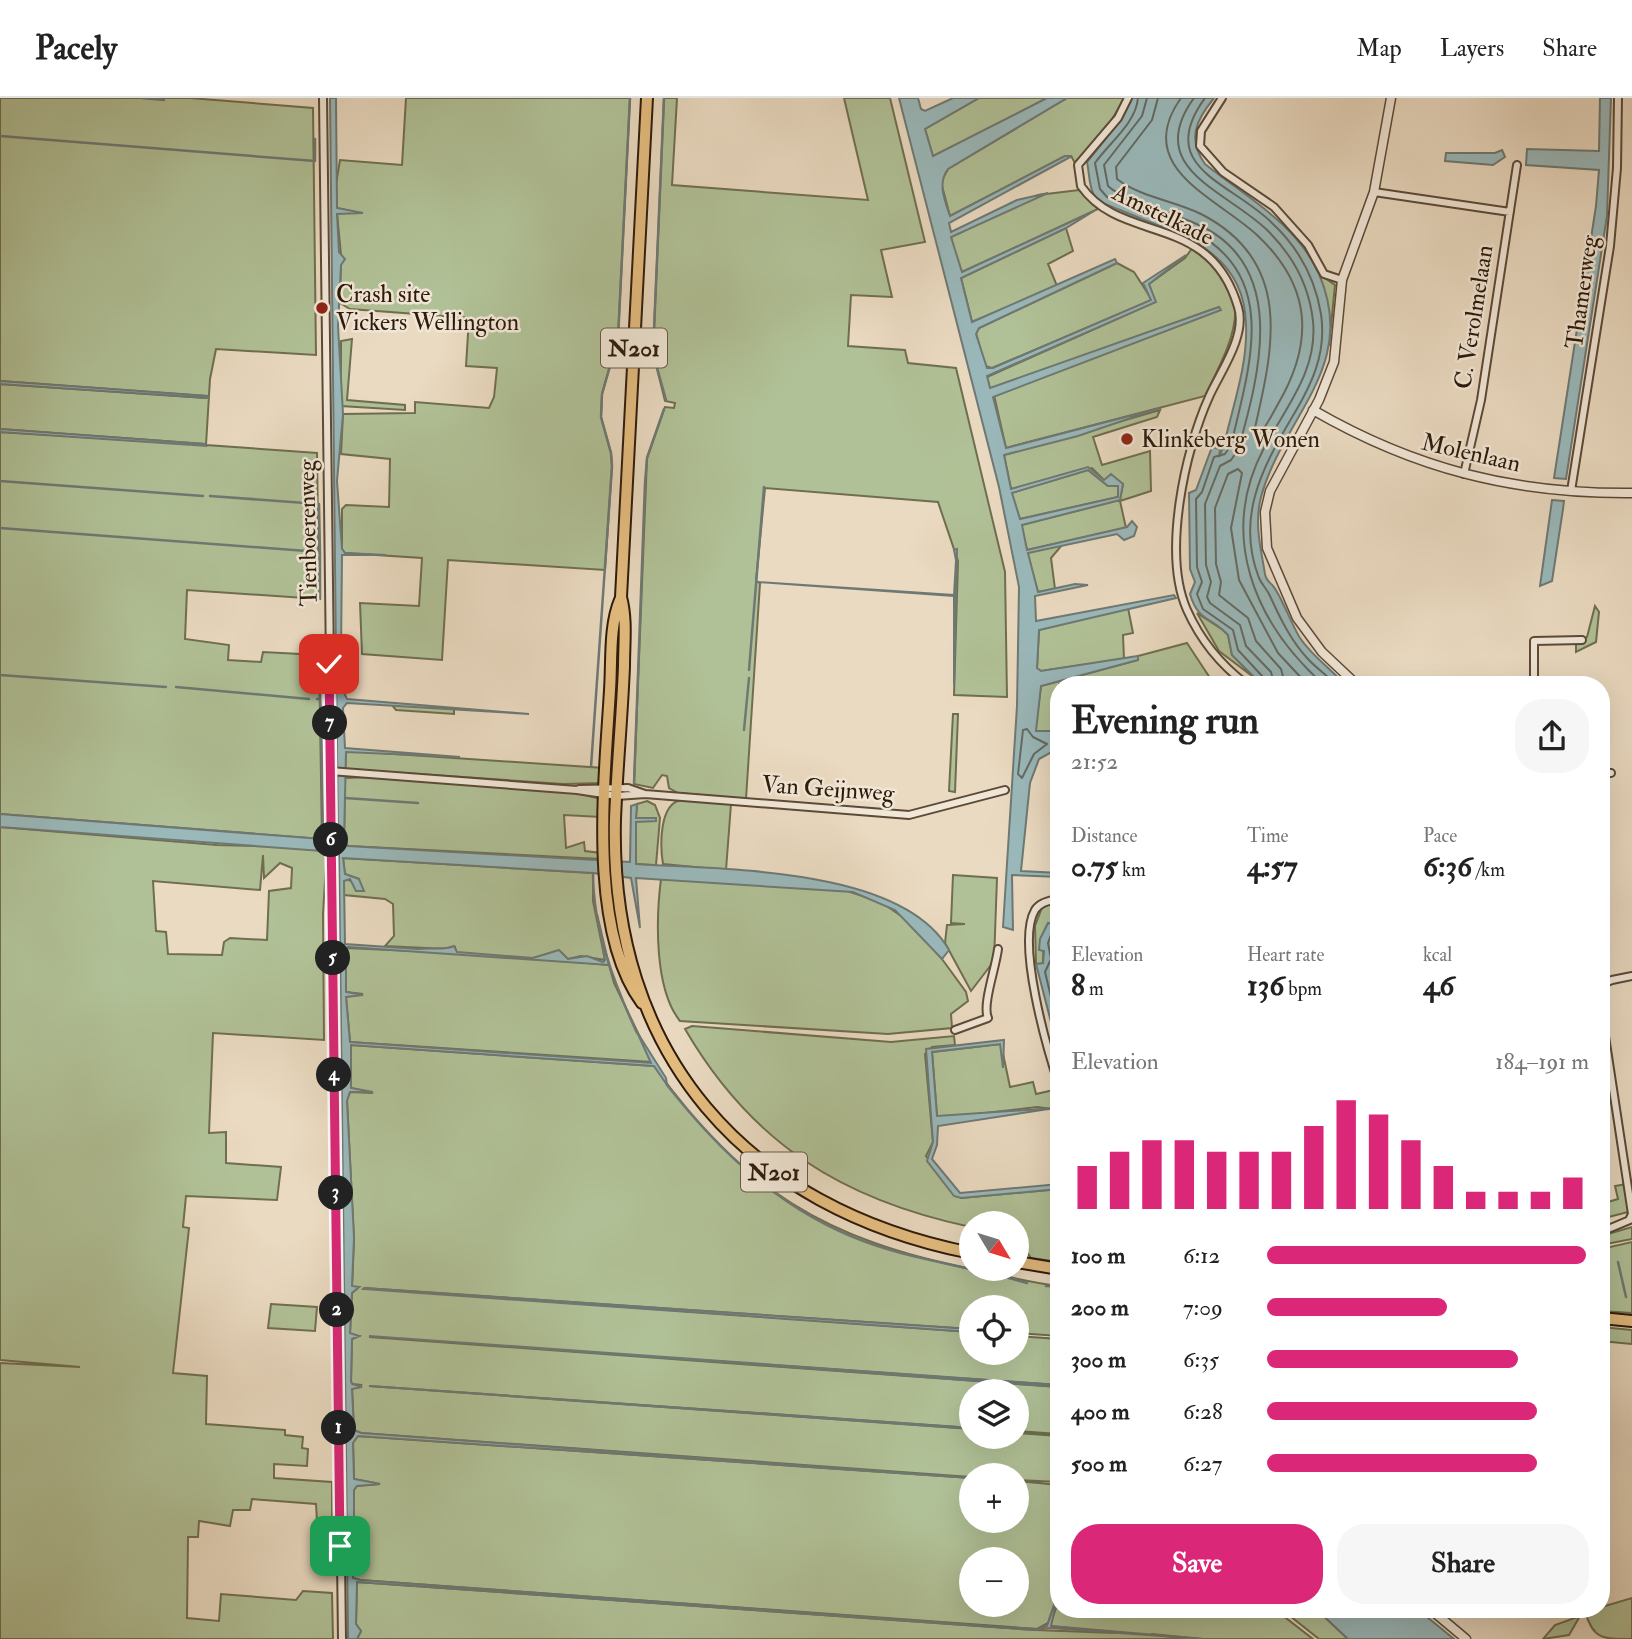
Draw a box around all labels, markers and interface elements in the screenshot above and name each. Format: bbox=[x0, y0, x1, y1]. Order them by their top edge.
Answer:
text: Pacely bbox=[35, 28, 117, 69]
text: Map bbox=[1357, 33, 1402, 64]
text: Layers bbox=[1440, 33, 1504, 64]
text: Share bbox=[1542, 33, 1597, 64]
street label: Amstelkade bbox=[1106, 177, 1219, 253]
street label: Thamerweg bbox=[1559, 232, 1605, 351]
street label: C. Verolmelaan bbox=[1447, 243, 1501, 391]
place label: Crash site Vickers Wellington bbox=[336, 279, 519, 338]
marker: Crash site Vickers Wellington bbox=[314, 300, 330, 316]
road number: N201 bbox=[601, 328, 667, 368]
place label: Klinkeberg Wonen bbox=[1141, 424, 1320, 455]
street label: Molenlaan bbox=[1418, 427, 1524, 479]
marker: Klinkeberg Wonen bbox=[1119, 431, 1135, 447]
street label: Tienboerenweg bbox=[291, 458, 325, 607]
pin bbox=[299, 634, 359, 694]
icon: check bbox=[310, 645, 348, 683]
text: Evening run bbox=[1071, 697, 1259, 745]
button: share bbox=[1515, 699, 1589, 773]
pin: 7 bbox=[312, 706, 348, 740]
text: 7 bbox=[325, 710, 334, 734]
text: 21:52 bbox=[1071, 747, 1118, 776]
street label: Van Geijnweg bbox=[761, 769, 897, 809]
pin: 6 bbox=[314, 822, 348, 858]
text: Distance bbox=[1071, 824, 1137, 848]
text: Time bbox=[1247, 824, 1289, 848]
text: Pace bbox=[1423, 824, 1457, 848]
text: 6 bbox=[326, 827, 335, 851]
text: 0.75 bbox=[1071, 848, 1118, 885]
text: 4:57 bbox=[1247, 848, 1298, 885]
text: 6:36 bbox=[1423, 848, 1472, 885]
text: km bbox=[1118, 858, 1146, 882]
text: /km bbox=[1472, 858, 1505, 882]
pin: 5 bbox=[316, 940, 350, 976]
text: Elevation bbox=[1071, 943, 1143, 967]
text: Heart rate bbox=[1247, 943, 1324, 967]
text: kcal bbox=[1423, 943, 1452, 967]
text: 5 bbox=[328, 945, 337, 969]
text: 8 bbox=[1071, 967, 1085, 1004]
text: 136 bbox=[1247, 967, 1284, 1004]
text: 46 bbox=[1423, 967, 1454, 1004]
text: m bbox=[1085, 977, 1104, 1001]
text: bpm bbox=[1284, 977, 1322, 1001]
text: Elevation bbox=[1071, 1047, 1159, 1076]
text: 184–191 m bbox=[1495, 1047, 1589, 1076]
pin: 4 bbox=[316, 1058, 352, 1093]
text: 4 bbox=[328, 1062, 339, 1086]
road number: N201 bbox=[741, 1152, 807, 1191]
pin: 3 bbox=[318, 1176, 354, 1210]
text: 3 bbox=[332, 1180, 339, 1204]
north arrow bbox=[959, 1211, 1029, 1281]
map controls bbox=[959, 1211, 1029, 1617]
text: 100 m bbox=[1071, 1241, 1125, 1270]
text: 6:12 bbox=[1183, 1241, 1220, 1270]
pin: 2 bbox=[320, 1292, 354, 1328]
text: 200 m bbox=[1071, 1293, 1129, 1322]
text: 7:09 bbox=[1183, 1293, 1223, 1322]
button: locate bbox=[959, 1295, 1029, 1365]
text: 2 bbox=[332, 1297, 341, 1321]
text: 300 m bbox=[1071, 1345, 1126, 1374]
text: 6:35 bbox=[1183, 1345, 1219, 1374]
button: layers bbox=[959, 1379, 1029, 1449]
text: 400 m bbox=[1071, 1397, 1130, 1426]
text: 6:28 bbox=[1183, 1397, 1223, 1426]
pin: 1 bbox=[322, 1410, 356, 1446]
text: 1 bbox=[335, 1415, 342, 1439]
text: 500 m bbox=[1071, 1449, 1127, 1478]
text: 6:27 bbox=[1183, 1449, 1222, 1478]
button: + bbox=[959, 1463, 1029, 1533]
pin bbox=[310, 1516, 370, 1576]
button: Save bbox=[1071, 1524, 1323, 1604]
button: Share bbox=[1337, 1524, 1589, 1604]
icon: arrive bbox=[321, 1527, 359, 1565]
button: − bbox=[959, 1547, 1029, 1617]

